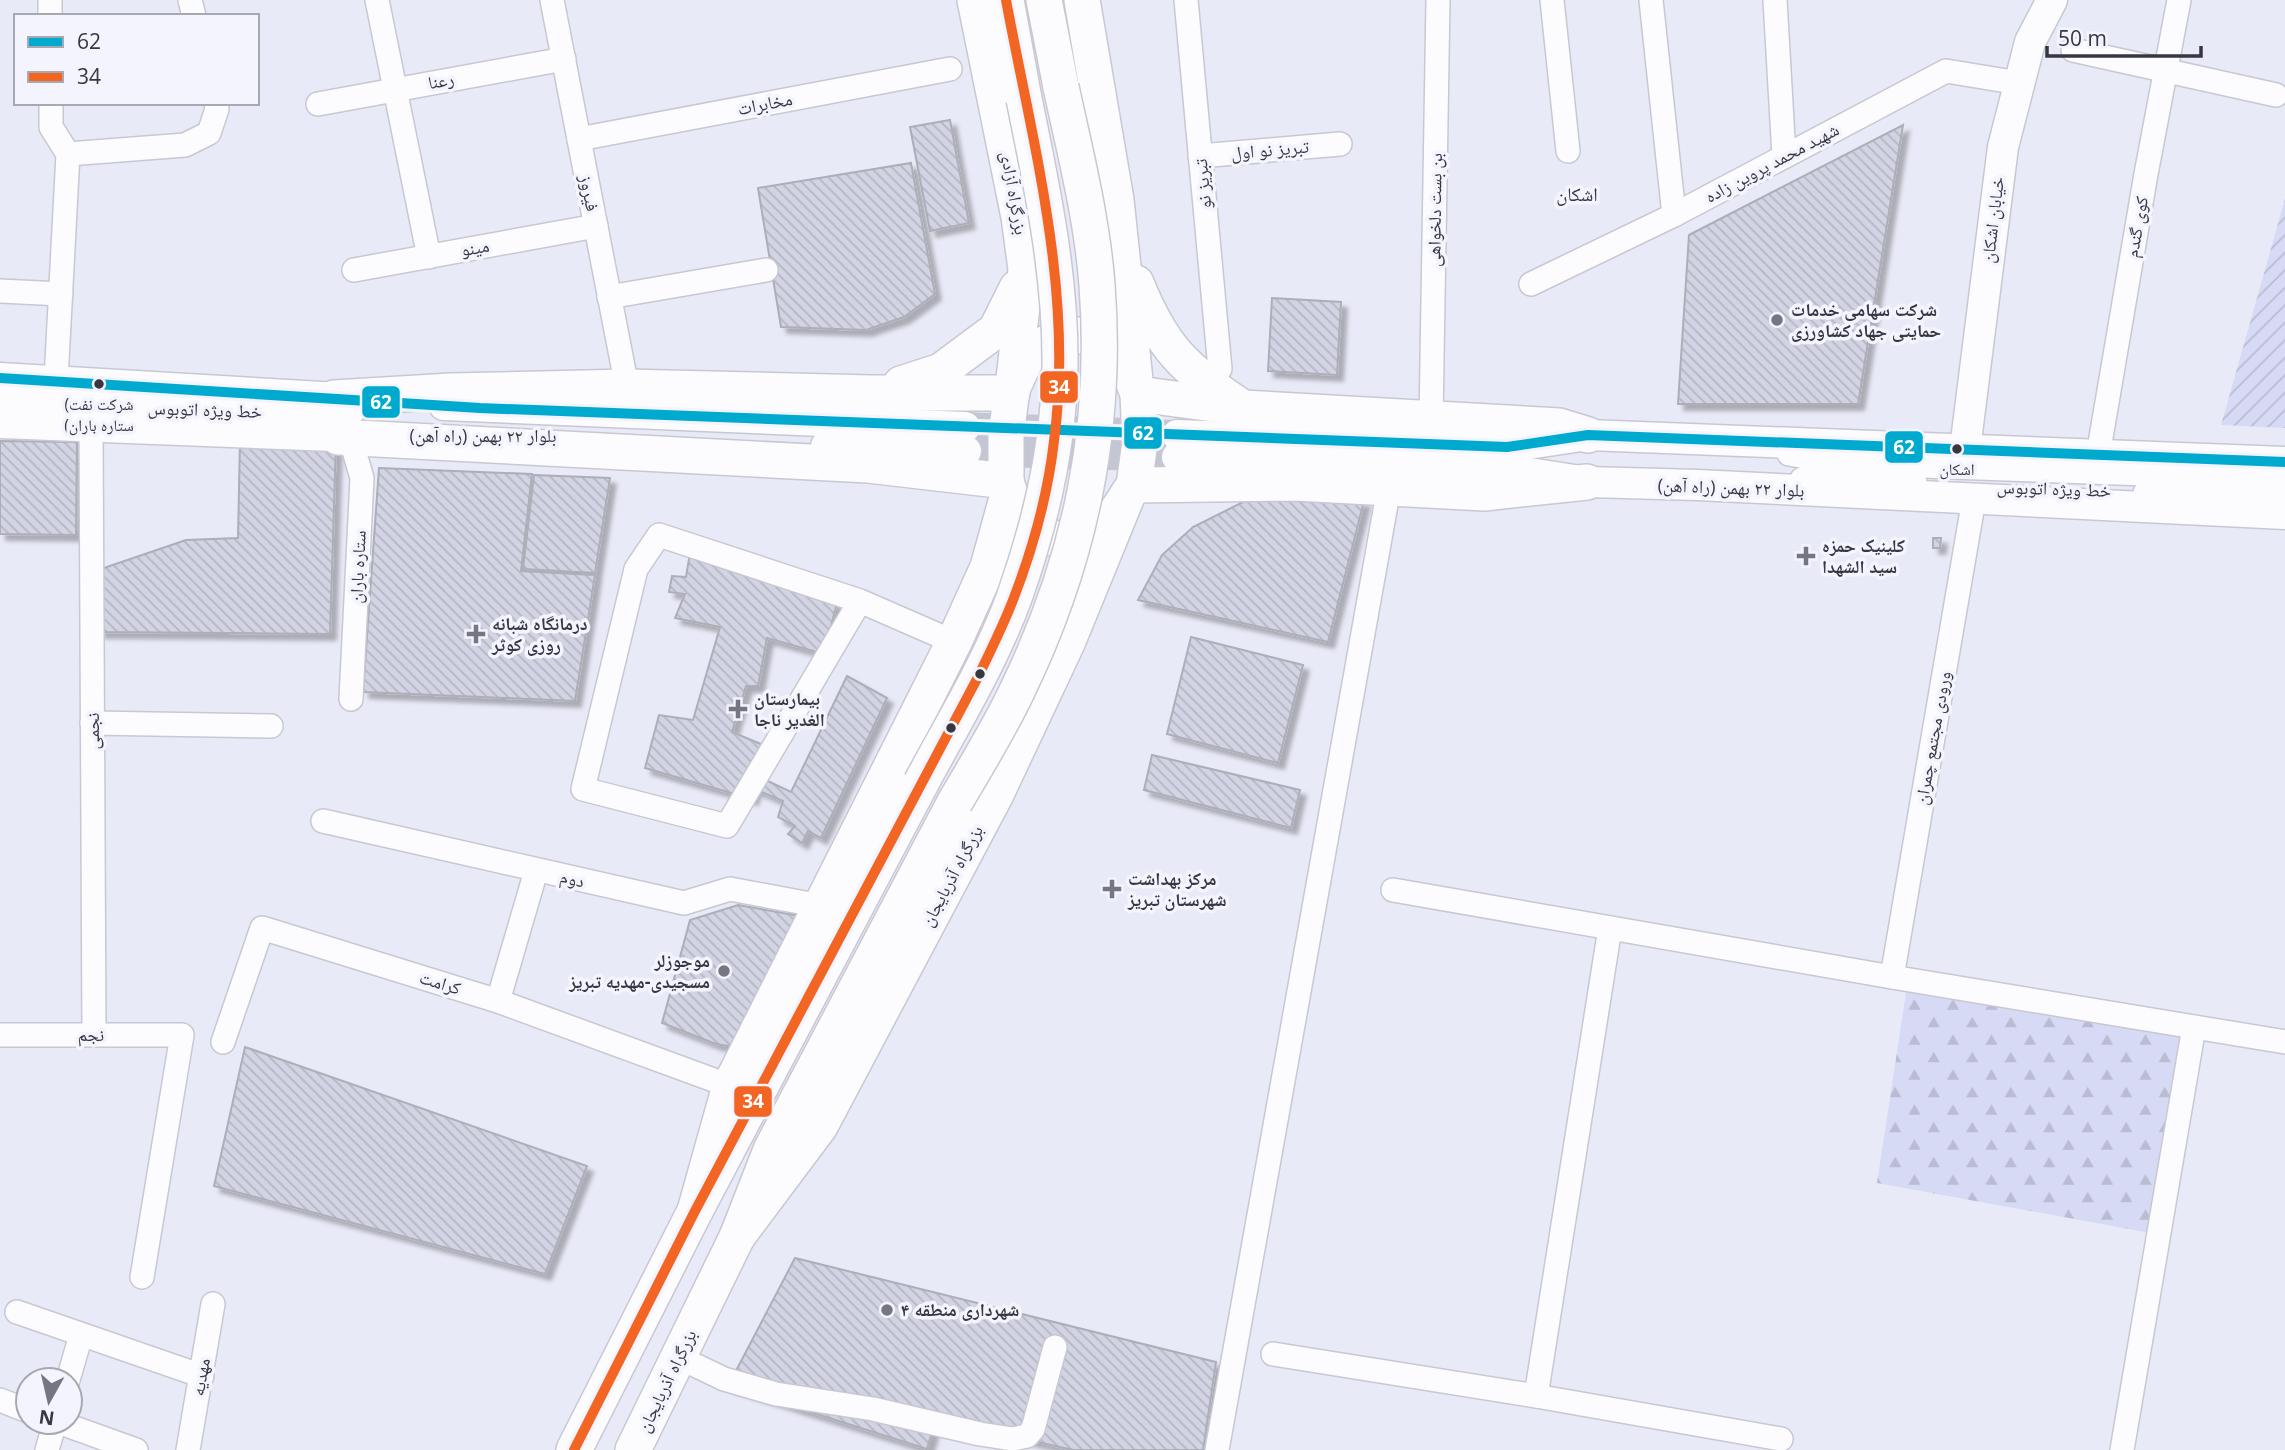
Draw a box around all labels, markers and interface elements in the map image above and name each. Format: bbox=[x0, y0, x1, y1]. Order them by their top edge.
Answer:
legend bbox=[14, 14, 259, 105]
scale bar bbox=[2047, 14, 2201, 58]
text: 50 m bbox=[2058, 24, 2107, 52]
text: 62 bbox=[77, 27, 101, 55]
text: 34 bbox=[77, 62, 101, 90]
street label: رعنا bbox=[426, 66, 456, 94]
street label: مخابرات bbox=[735, 86, 794, 120]
street label: شهید محمد پروین زاده bbox=[1700, 117, 1843, 208]
street label: تبریز نو اول bbox=[1230, 134, 1310, 164]
street label: بزرگراه آزادی bbox=[996, 149, 1034, 236]
street label: بن بست دلخواهی bbox=[1421, 153, 1447, 267]
street label: تبریز نو bbox=[1188, 158, 1216, 210]
street label: فیروز bbox=[575, 172, 605, 213]
street label: خیابان اشکان bbox=[1975, 175, 2009, 264]
district label: اشکان bbox=[1556, 181, 1598, 207]
street label: کوی گندم bbox=[2119, 194, 2154, 259]
street label: مینو bbox=[459, 233, 491, 261]
place label: شرکت سهامی خدمات حمایتی جهاد کشاورزی bbox=[1791, 297, 1942, 342]
marker: شرکت سهامی خدمات حمایتی جهاد کشاورزی bbox=[1769, 312, 1785, 328]
line badge: 34 bbox=[1039, 370, 1079, 404]
text: 34 bbox=[1048, 374, 1070, 400]
marker: (شرکت نفت (ستاره باران bbox=[92, 377, 106, 391]
line badge: 62 bbox=[361, 385, 401, 419]
text: 62 bbox=[370, 389, 392, 415]
place label: (شرکت نفت (ستاره باران bbox=[64, 393, 134, 436]
street label: خط ویژه اتوبوس bbox=[147, 395, 263, 423]
line badge: 62 bbox=[1123, 416, 1163, 450]
text: 62 bbox=[1132, 420, 1154, 446]
street label: بلوار ۲۲ بهمن (راه آهن) bbox=[410, 423, 556, 447]
line badge: 62 bbox=[1884, 430, 1924, 464]
text: 62 bbox=[1893, 434, 1915, 460]
marker: اشکان bbox=[1950, 442, 1964, 456]
place label: اشکان bbox=[1939, 458, 1975, 480]
street label: بلوار ۲۲ بهمن (راه آهن) bbox=[1657, 472, 1805, 502]
street label: خط ویژه اتوبوس bbox=[1996, 474, 2112, 502]
street label: ستاره باران bbox=[343, 530, 371, 604]
place label: کلینیک حمزه سید الشهدا bbox=[1822, 533, 1905, 578]
marker: کلینیک حمزه سید الشهدا bbox=[1796, 546, 1816, 566]
place label: درمانگاه شبانه روزی کوثر bbox=[491, 611, 588, 656]
marker: درمانگاه شبانه روزی کوثر bbox=[466, 624, 486, 644]
unlabelled marker bbox=[973, 667, 987, 681]
street label: ورودی مجتمع چمران bbox=[1908, 669, 1957, 807]
place label: بیمارستان الغدیر ناجا bbox=[754, 686, 825, 731]
marker: بیمارستان الغدیر ناجا bbox=[728, 699, 748, 719]
street label: نجمی bbox=[80, 713, 104, 749]
unlabelled marker bbox=[944, 721, 958, 735]
street label: بزرگراه آذربایجان bbox=[914, 821, 988, 930]
street label: دوم bbox=[557, 864, 587, 893]
place label: مرکز بهداشت شهرستان تبریز bbox=[1127, 866, 1227, 911]
marker: مرکز بهداشت شهرستان تبریز bbox=[1102, 879, 1122, 899]
place label: موجوزلر مسجیدی-مهدیه تبریز bbox=[568, 948, 710, 993]
marker: موجوزلر مسجیدی-مهدیه تبریز bbox=[716, 963, 732, 979]
street label: کرامت bbox=[417, 964, 464, 1000]
street label: نجم bbox=[78, 1022, 104, 1047]
line badge: 34 bbox=[733, 1085, 773, 1118]
text: 34 bbox=[742, 1088, 764, 1114]
place label: شهرداری منطقه ۴ bbox=[901, 1297, 1019, 1321]
marker: شهرداری منطقه ۴ bbox=[879, 1302, 895, 1318]
street label: بزرگراه آذربایجان bbox=[631, 1325, 701, 1436]
street label: مهدیه bbox=[185, 1356, 215, 1398]
north arrow bbox=[14, 1366, 84, 1436]
text: N bbox=[37, 1404, 56, 1432]

